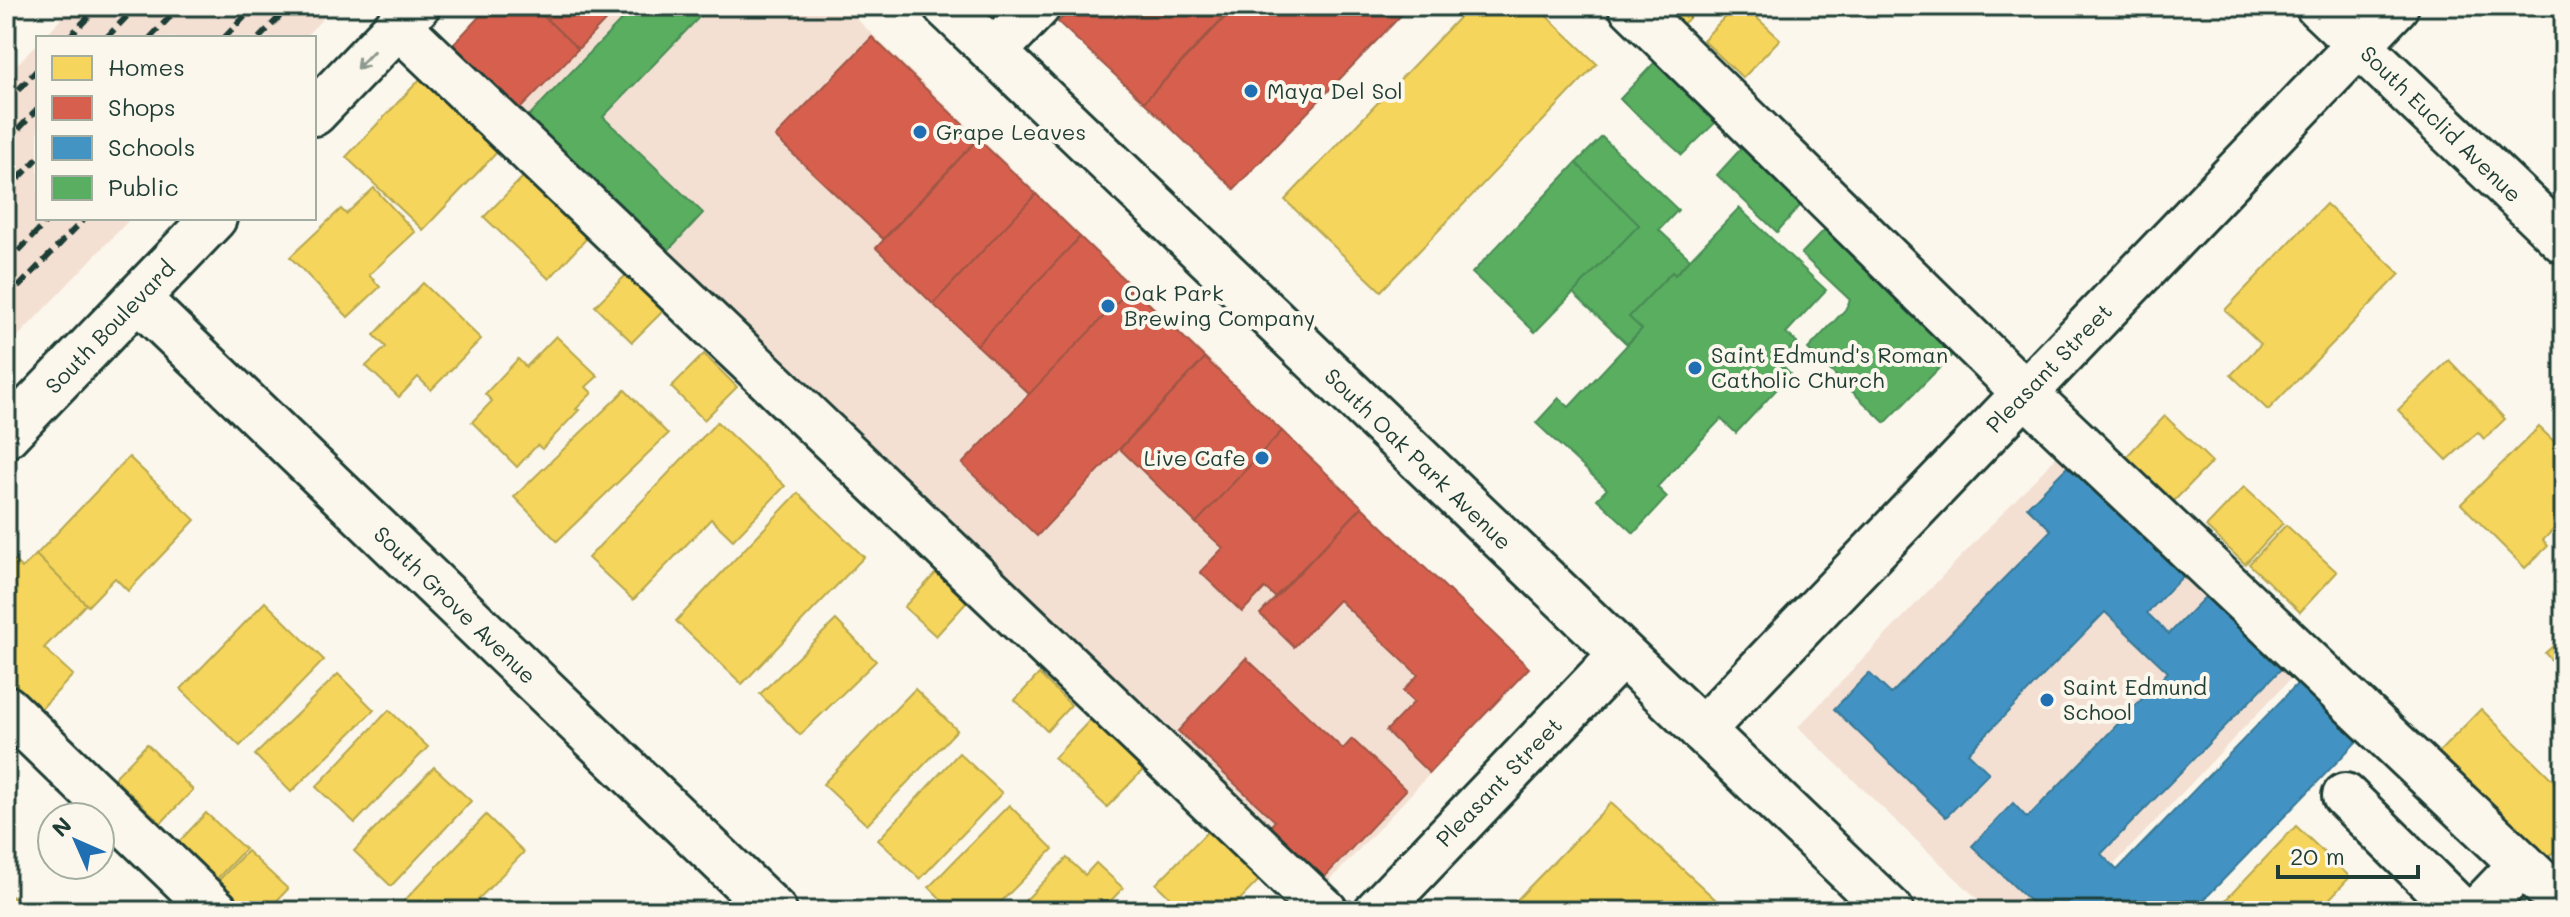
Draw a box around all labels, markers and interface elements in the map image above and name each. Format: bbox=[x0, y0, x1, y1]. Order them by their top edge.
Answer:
legend bbox=[36, 36, 316, 220]
street label: South Euclid Avenue bbox=[2354, 39, 2528, 208]
one-way arrow bbox=[357, 49, 375, 69]
text: Homes bbox=[108, 51, 185, 82]
place label: Maya Del Sol bbox=[1267, 76, 1403, 105]
marker: Maya Del Sol bbox=[1242, 82, 1260, 100]
text: Shops bbox=[108, 91, 176, 122]
place label: Grape Leaves bbox=[936, 117, 1086, 146]
marker: Grape Leaves bbox=[911, 123, 929, 141]
text: Schools bbox=[108, 131, 195, 162]
text: Public bbox=[108, 171, 179, 202]
street label: South Boulevard bbox=[38, 254, 181, 400]
place label: Oak Park Brewing Company bbox=[1124, 278, 1315, 332]
marker: Oak Park Brewing Company bbox=[1099, 297, 1117, 315]
street label: Pleasant Street bbox=[1979, 297, 2118, 439]
place label: Saint Edmund's Roman Catholic Church bbox=[1711, 340, 1948, 394]
marker: Saint Edmund's Roman Catholic Church bbox=[1686, 359, 1704, 377]
street label: South Oak Park Avenue bbox=[1319, 362, 1518, 556]
place label: Live Cafe bbox=[1144, 443, 1246, 472]
marker: Live Cafe bbox=[1253, 449, 1271, 467]
street label: South Grove Avenue bbox=[368, 519, 543, 690]
place label: Saint Edmund School bbox=[2063, 672, 2207, 726]
marker: Saint Edmund School bbox=[2038, 691, 2056, 709]
street label: Pleasant Street bbox=[1429, 711, 1568, 853]
north arrow bbox=[36, 801, 116, 881]
text: N bbox=[45, 810, 78, 843]
scale bar bbox=[2278, 829, 2418, 879]
text: 20 m bbox=[2290, 840, 2345, 871]

